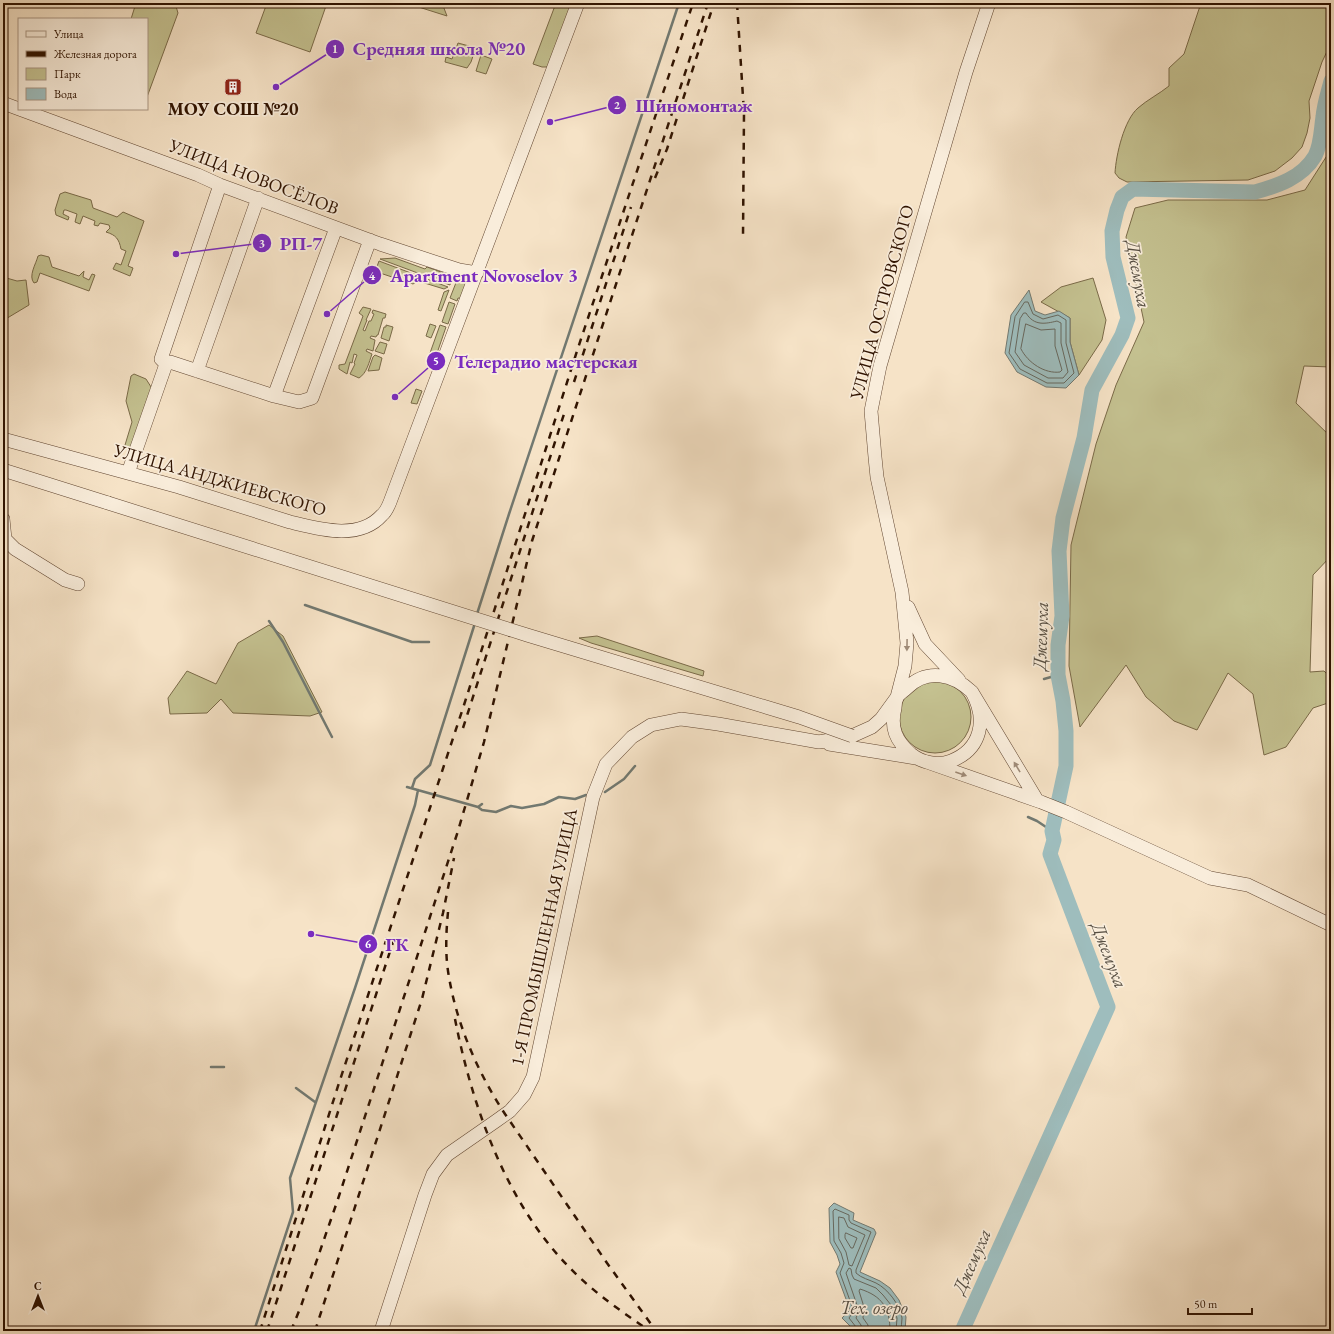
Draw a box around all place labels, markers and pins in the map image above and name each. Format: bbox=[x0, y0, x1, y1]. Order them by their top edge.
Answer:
callout: Средняя школа №20 bbox=[325, 33, 533, 64]
building icon: МОУ СОШ №20 bbox=[223, 77, 243, 97]
callout: Шиномонтаж bbox=[607, 90, 761, 121]
place label: МОУ СОШ №20 bbox=[168, 97, 299, 120]
callout: РП-7 bbox=[252, 228, 330, 259]
callout: Apartment Novoselov 3 bbox=[362, 260, 586, 291]
callout: Телерадио мастерская bbox=[426, 346, 645, 377]
callout: ГК bbox=[358, 928, 417, 959]

